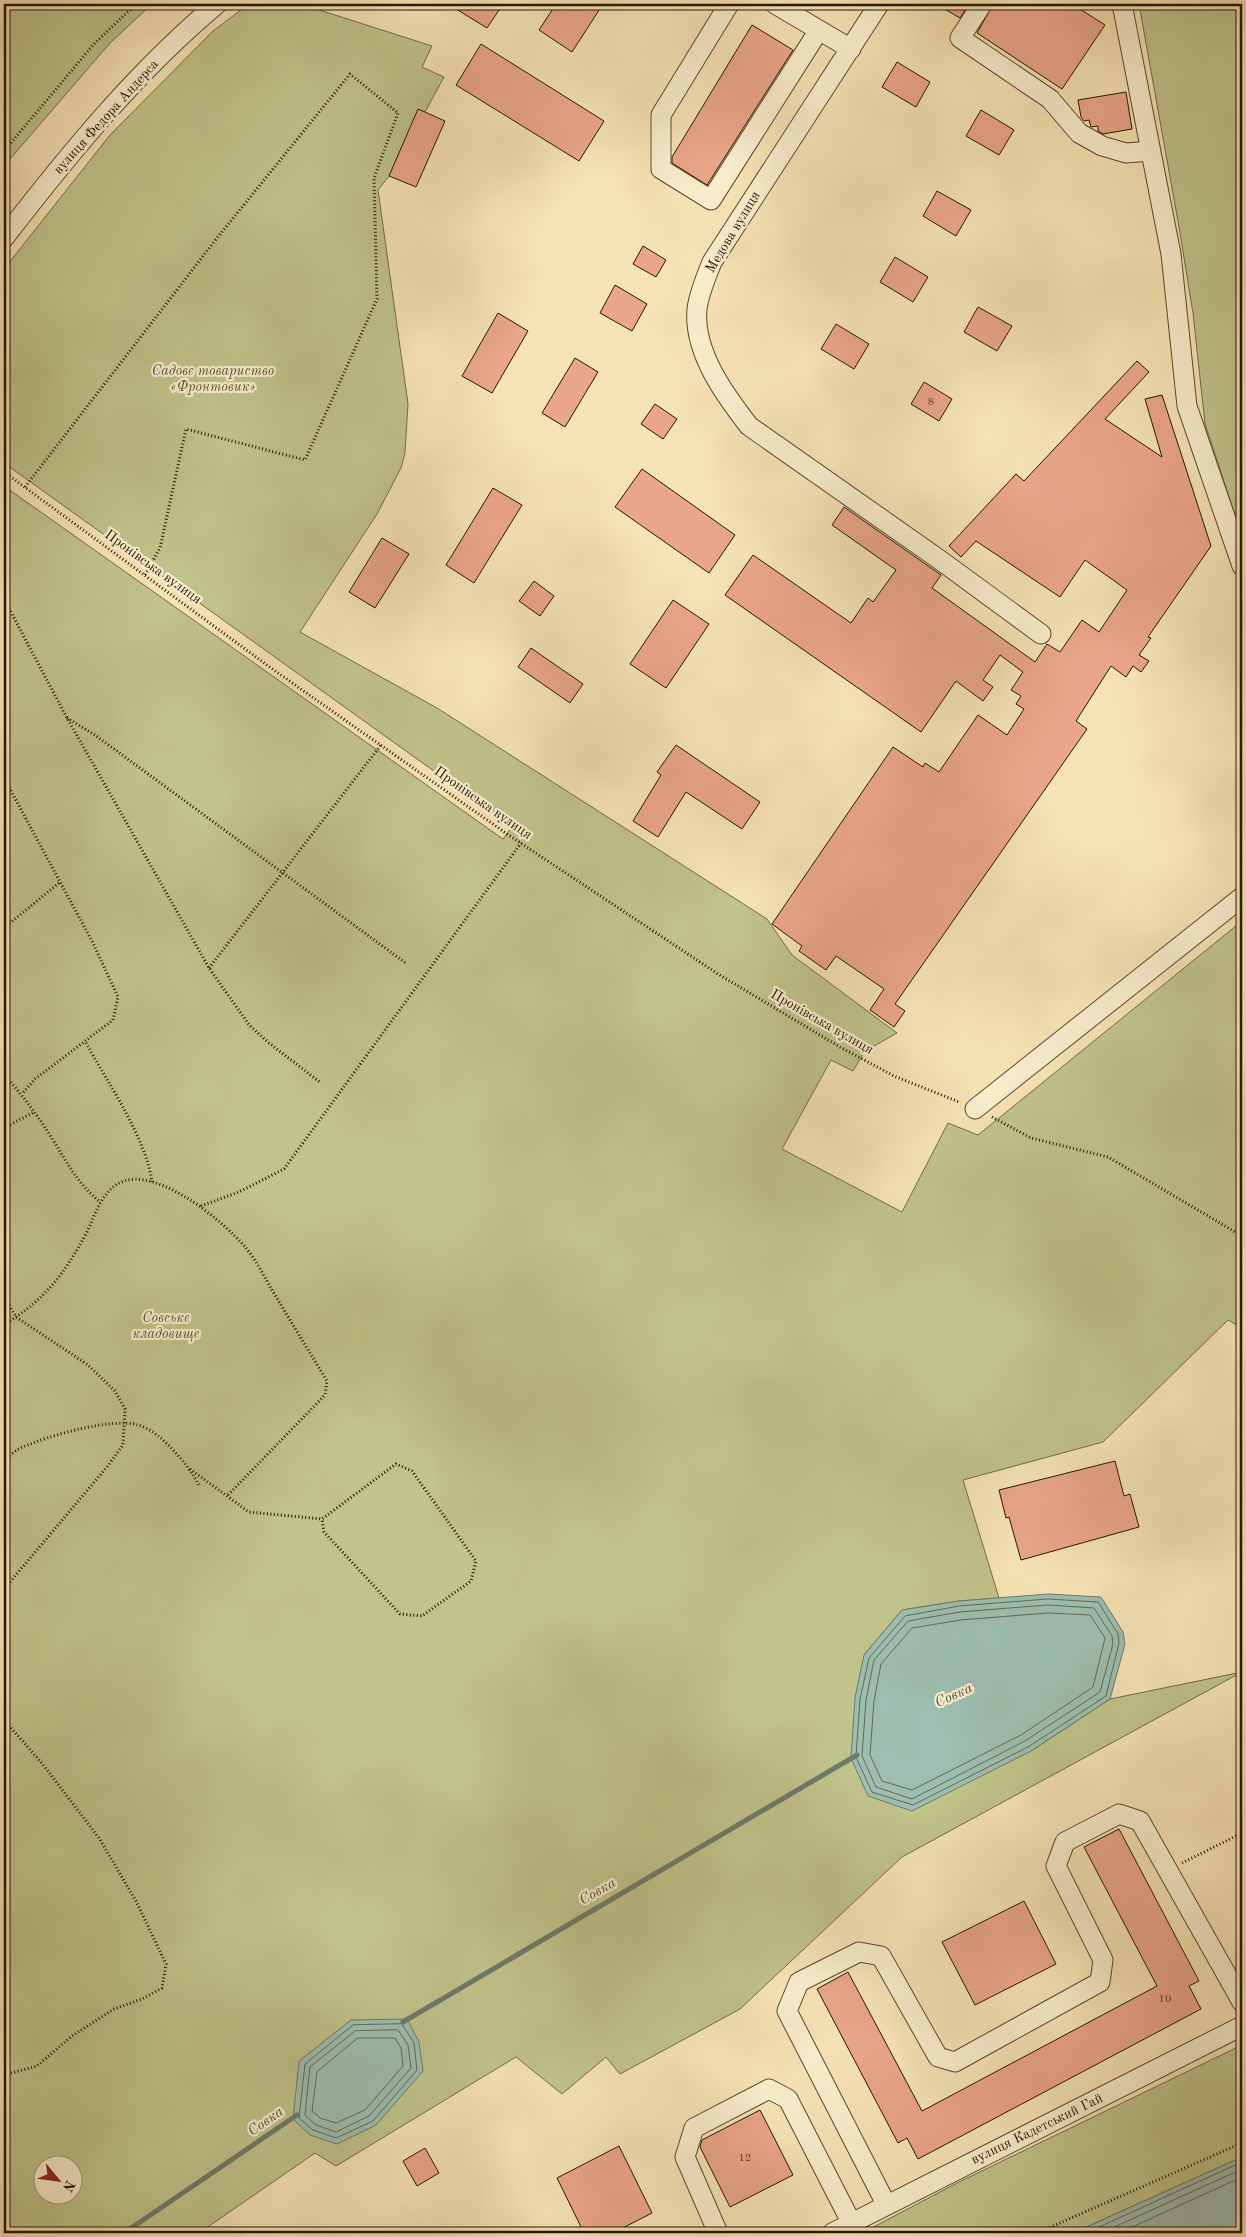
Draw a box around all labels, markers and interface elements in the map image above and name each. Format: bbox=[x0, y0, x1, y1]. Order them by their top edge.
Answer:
street label: вулиця Федора Андерса bbox=[51, 57, 161, 177]
street label: Медова вулиця bbox=[703, 189, 763, 275]
park label: Садове товариство «Фронтовик» bbox=[152, 364, 274, 395]
house number: 8 bbox=[928, 397, 934, 408]
street label: Пронівська вулиця bbox=[102, 527, 204, 607]
street label: Пронівська вулиця bbox=[431, 764, 535, 842]
street label: Пронівська вулиця bbox=[768, 987, 876, 1057]
park label: Совське кладовище bbox=[133, 1311, 200, 1342]
water label: Совка bbox=[933, 1681, 975, 1711]
water label: Совка bbox=[577, 1876, 619, 1908]
house number: 10 bbox=[1159, 1994, 1171, 2005]
street label: вулиця Кадетський Гай bbox=[969, 2091, 1105, 2167]
water label: Совка bbox=[245, 2104, 287, 2140]
house number: 12 bbox=[739, 2153, 751, 2164]
north arrow bbox=[32, 2154, 82, 2204]
text: N bbox=[60, 2178, 77, 2194]

